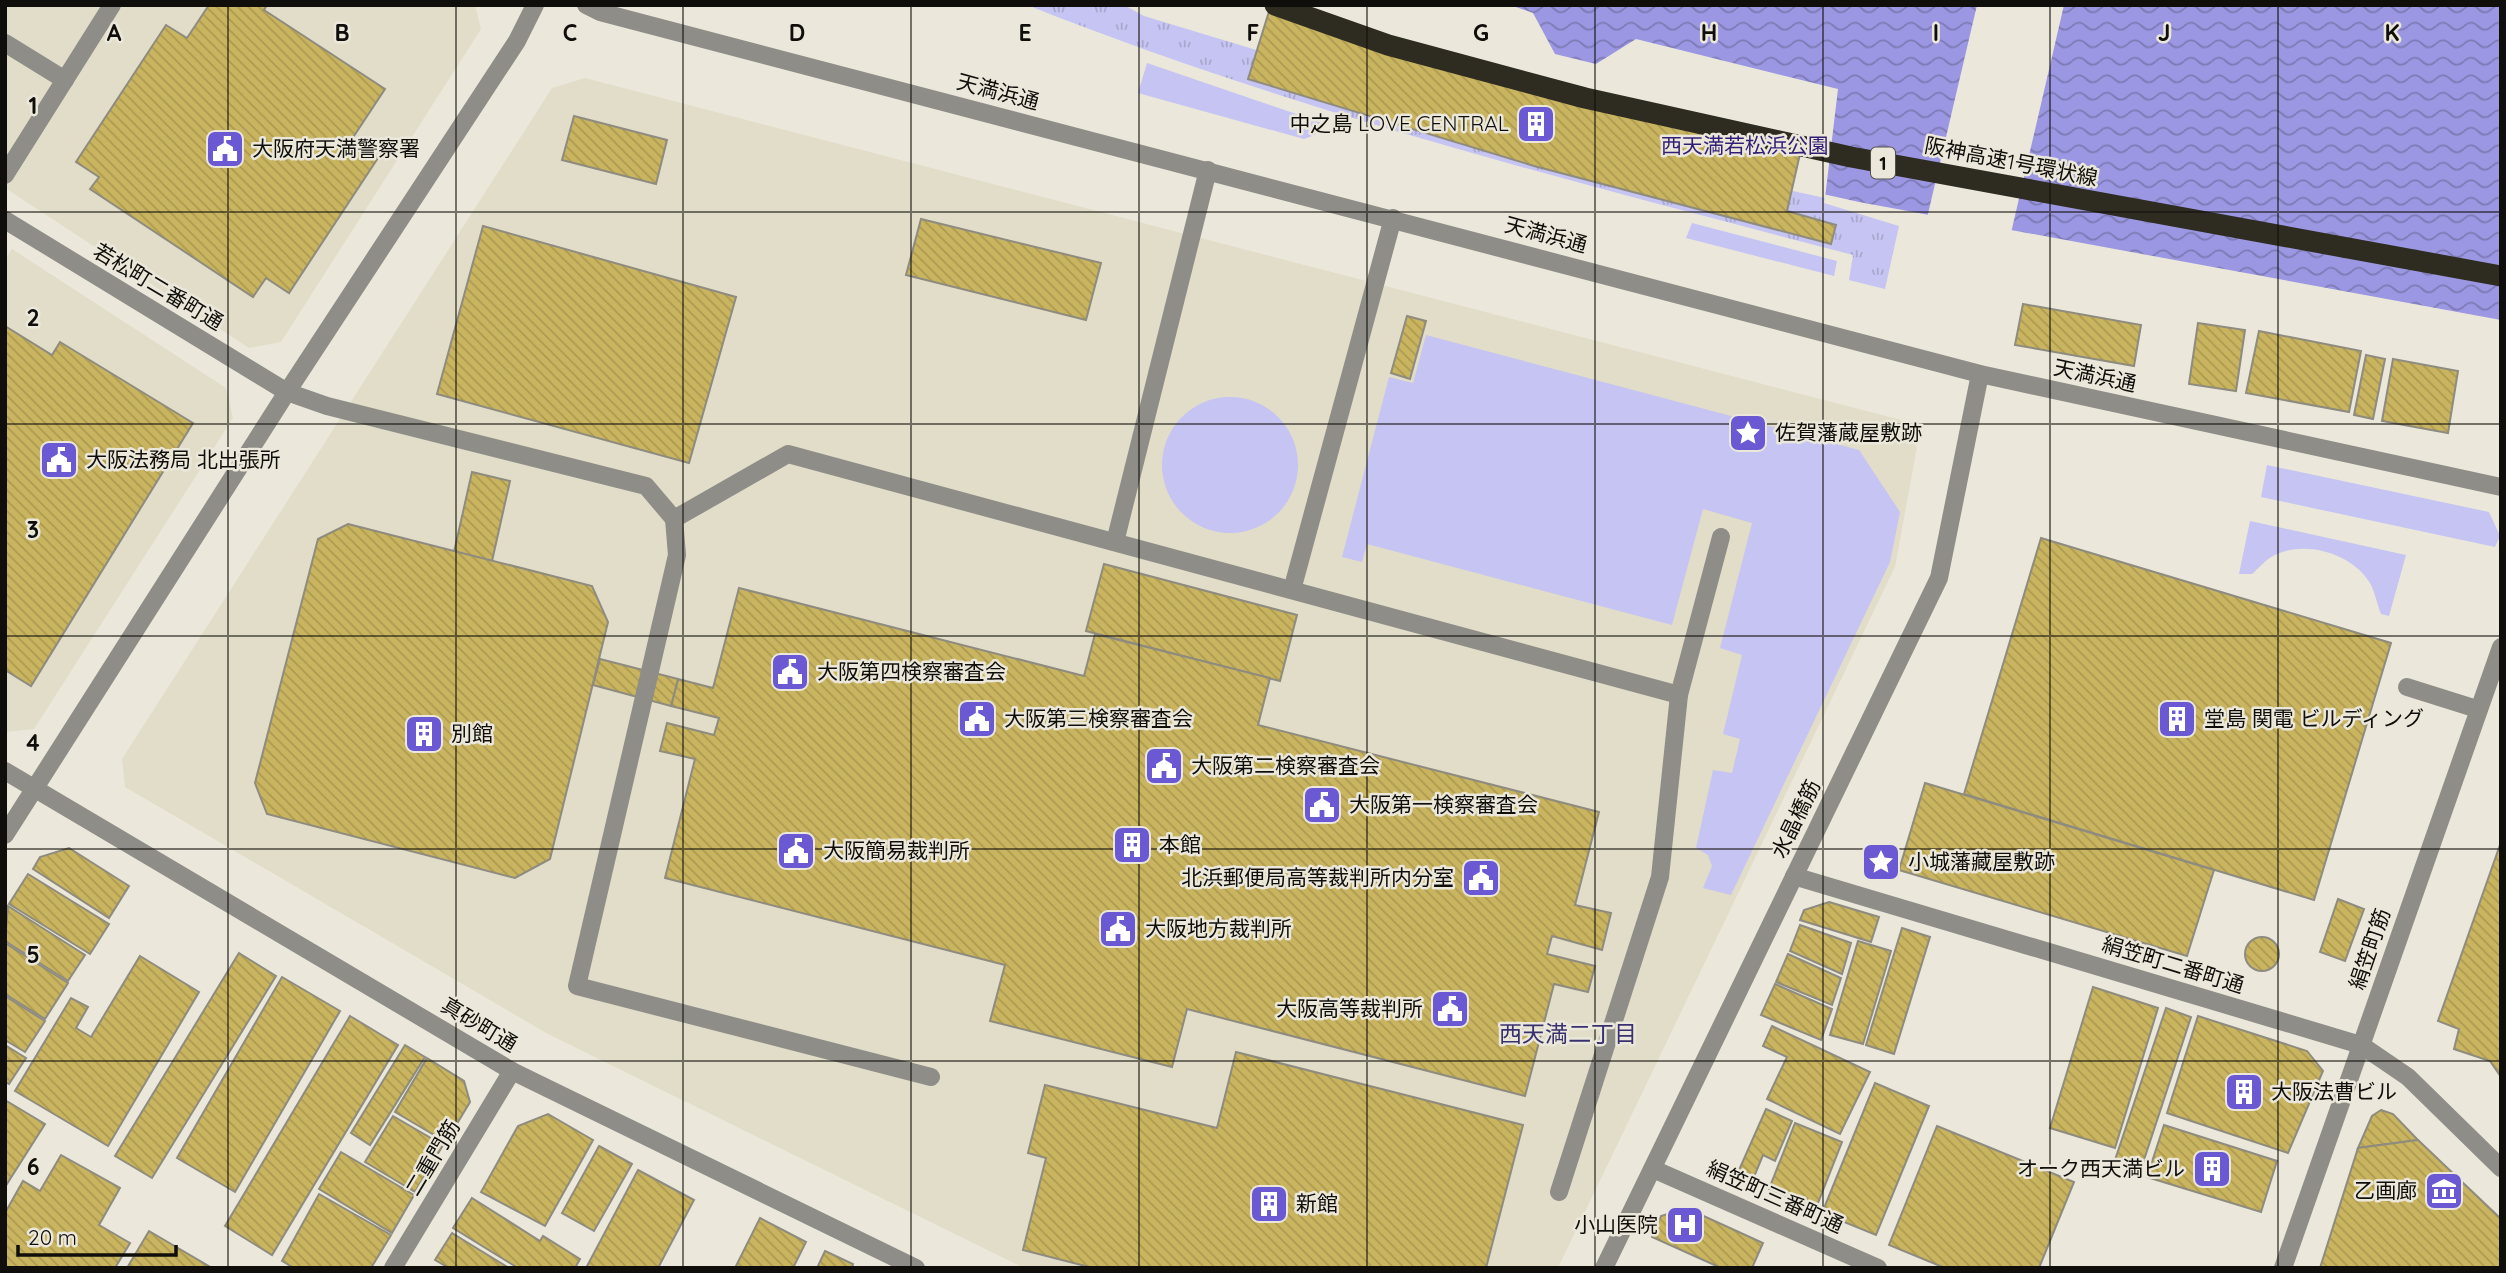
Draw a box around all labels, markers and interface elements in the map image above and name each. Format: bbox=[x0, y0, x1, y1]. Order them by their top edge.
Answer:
text: A bbox=[107, 18, 122, 47]
text: B bbox=[334, 18, 350, 47]
text: C bbox=[563, 18, 577, 47]
text: D bbox=[789, 18, 805, 47]
text: E bbox=[1018, 18, 1032, 47]
text: F bbox=[1247, 18, 1259, 47]
text: G bbox=[1473, 18, 1489, 47]
text: H bbox=[1701, 18, 1717, 47]
text: I bbox=[1933, 18, 1939, 47]
text: J bbox=[2158, 18, 2170, 47]
text: K bbox=[2384, 18, 2400, 47]
street label: 天満浜通 bbox=[954, 68, 1042, 114]
text: 1 bbox=[29, 91, 37, 120]
building icon: 中之島 LOVE CENTRAL bbox=[1515, 103, 1557, 145]
place label: 中之島 LOVE CENTRAL bbox=[1289, 110, 1509, 136]
public building icon: 大阪府天満警察署 bbox=[204, 128, 246, 170]
street label: 阪神高速1号環状線 bbox=[1922, 131, 2100, 191]
park label: 西天満若松浜公園 bbox=[1661, 132, 1829, 158]
place label: 大阪府天満警察署 bbox=[252, 135, 420, 161]
road number: 1 bbox=[1871, 148, 1895, 178]
street label: 天満浜通 bbox=[1502, 211, 1590, 257]
street label: 若松町二番町通 bbox=[89, 237, 228, 335]
text: 2 bbox=[26, 303, 40, 332]
street label: 天満浜通 bbox=[2051, 354, 2139, 396]
place icon: 佐賀藩蔵屋敷跡 bbox=[1727, 412, 1769, 454]
place label: 佐賀藩蔵屋敷跡 bbox=[1775, 419, 1922, 445]
public building icon: 大阪法務局 北出張所 bbox=[38, 439, 80, 481]
place label: 大阪法務局 北出張所 bbox=[86, 446, 281, 472]
text: 3 bbox=[27, 515, 39, 544]
public building icon: 大阪第四検察審査会 bbox=[769, 651, 811, 693]
place label: 大阪第四検察審査会 bbox=[817, 658, 1006, 684]
public building icon: 大阪第三検察審査会 bbox=[956, 698, 998, 740]
building icon: 堂島 関電 ビルディング bbox=[2156, 698, 2198, 740]
place label: 大阪第三検察審査会 bbox=[1004, 705, 1193, 731]
place label: 堂島 関電 ビルディング bbox=[2204, 705, 2424, 731]
building icon: 別館 bbox=[403, 713, 445, 755]
place label: 別館 bbox=[451, 720, 493, 746]
text: 4 bbox=[26, 728, 40, 757]
public building icon: 大阪第二検察審査会 bbox=[1143, 745, 1185, 787]
place label: 大阪第二検察審査会 bbox=[1191, 752, 1380, 778]
street label: 水晶橋筋 bbox=[1765, 775, 1825, 862]
public building icon: 大阪第一検察審査会 bbox=[1301, 784, 1343, 826]
place label: 大阪第一検察審査会 bbox=[1349, 791, 1538, 817]
building icon: 本館 bbox=[1111, 824, 1153, 866]
public building icon: 大阪簡易裁判所 bbox=[775, 830, 817, 872]
place label: 本館 bbox=[1159, 831, 1201, 857]
place label: 大阪簡易裁判所 bbox=[823, 837, 970, 863]
place icon: 小城藩藏屋敷跡 bbox=[1860, 841, 1902, 883]
place label: 小城藩藏屋敷跡 bbox=[1908, 848, 2055, 874]
public building icon: 北浜郵便局高等裁判所内分室 bbox=[1460, 857, 1502, 899]
place label: 北浜郵便局高等裁判所内分室 bbox=[1181, 864, 1454, 890]
street label: 絹笠町筋 bbox=[2343, 905, 2395, 993]
public building icon: 大阪地方裁判所 bbox=[1097, 908, 1139, 950]
place label: 大阪地方裁判所 bbox=[1145, 915, 1292, 941]
street label: 絹笠町二番町通 bbox=[2099, 930, 2247, 998]
text: 5 bbox=[26, 940, 40, 969]
public building icon: 大阪高等裁判所 bbox=[1429, 988, 1471, 1030]
street label: 真砂町通 bbox=[437, 991, 522, 1057]
place label: 大阪高等裁判所 bbox=[1276, 995, 1423, 1021]
district label: 西天満二丁目 bbox=[1499, 1019, 1637, 1048]
building icon: 大阪法曹ビル bbox=[2223, 1071, 2265, 1113]
place label: 大阪法曹ビル bbox=[2271, 1078, 2397, 1104]
street label: 二重門筋 bbox=[399, 1115, 465, 1200]
building icon: オーク西天満ビル bbox=[2191, 1148, 2233, 1190]
text: 6 bbox=[27, 1152, 39, 1181]
street label: 絹笠町三番町通 bbox=[1703, 1154, 1848, 1238]
place label: オーク西天満ビル bbox=[2017, 1155, 2185, 1181]
museum icon: 乙画廊 bbox=[2423, 1170, 2465, 1212]
place label: 乙画廊 bbox=[2354, 1177, 2417, 1203]
building icon: 新館 bbox=[1248, 1183, 1290, 1225]
place label: 新館 bbox=[1296, 1190, 1338, 1216]
hospital icon: 小山医院 bbox=[1664, 1204, 1706, 1246]
place label: 小山医院 bbox=[1574, 1211, 1658, 1237]
scale bar bbox=[18, 1214, 175, 1258]
text: 20 m bbox=[28, 1224, 77, 1250]

